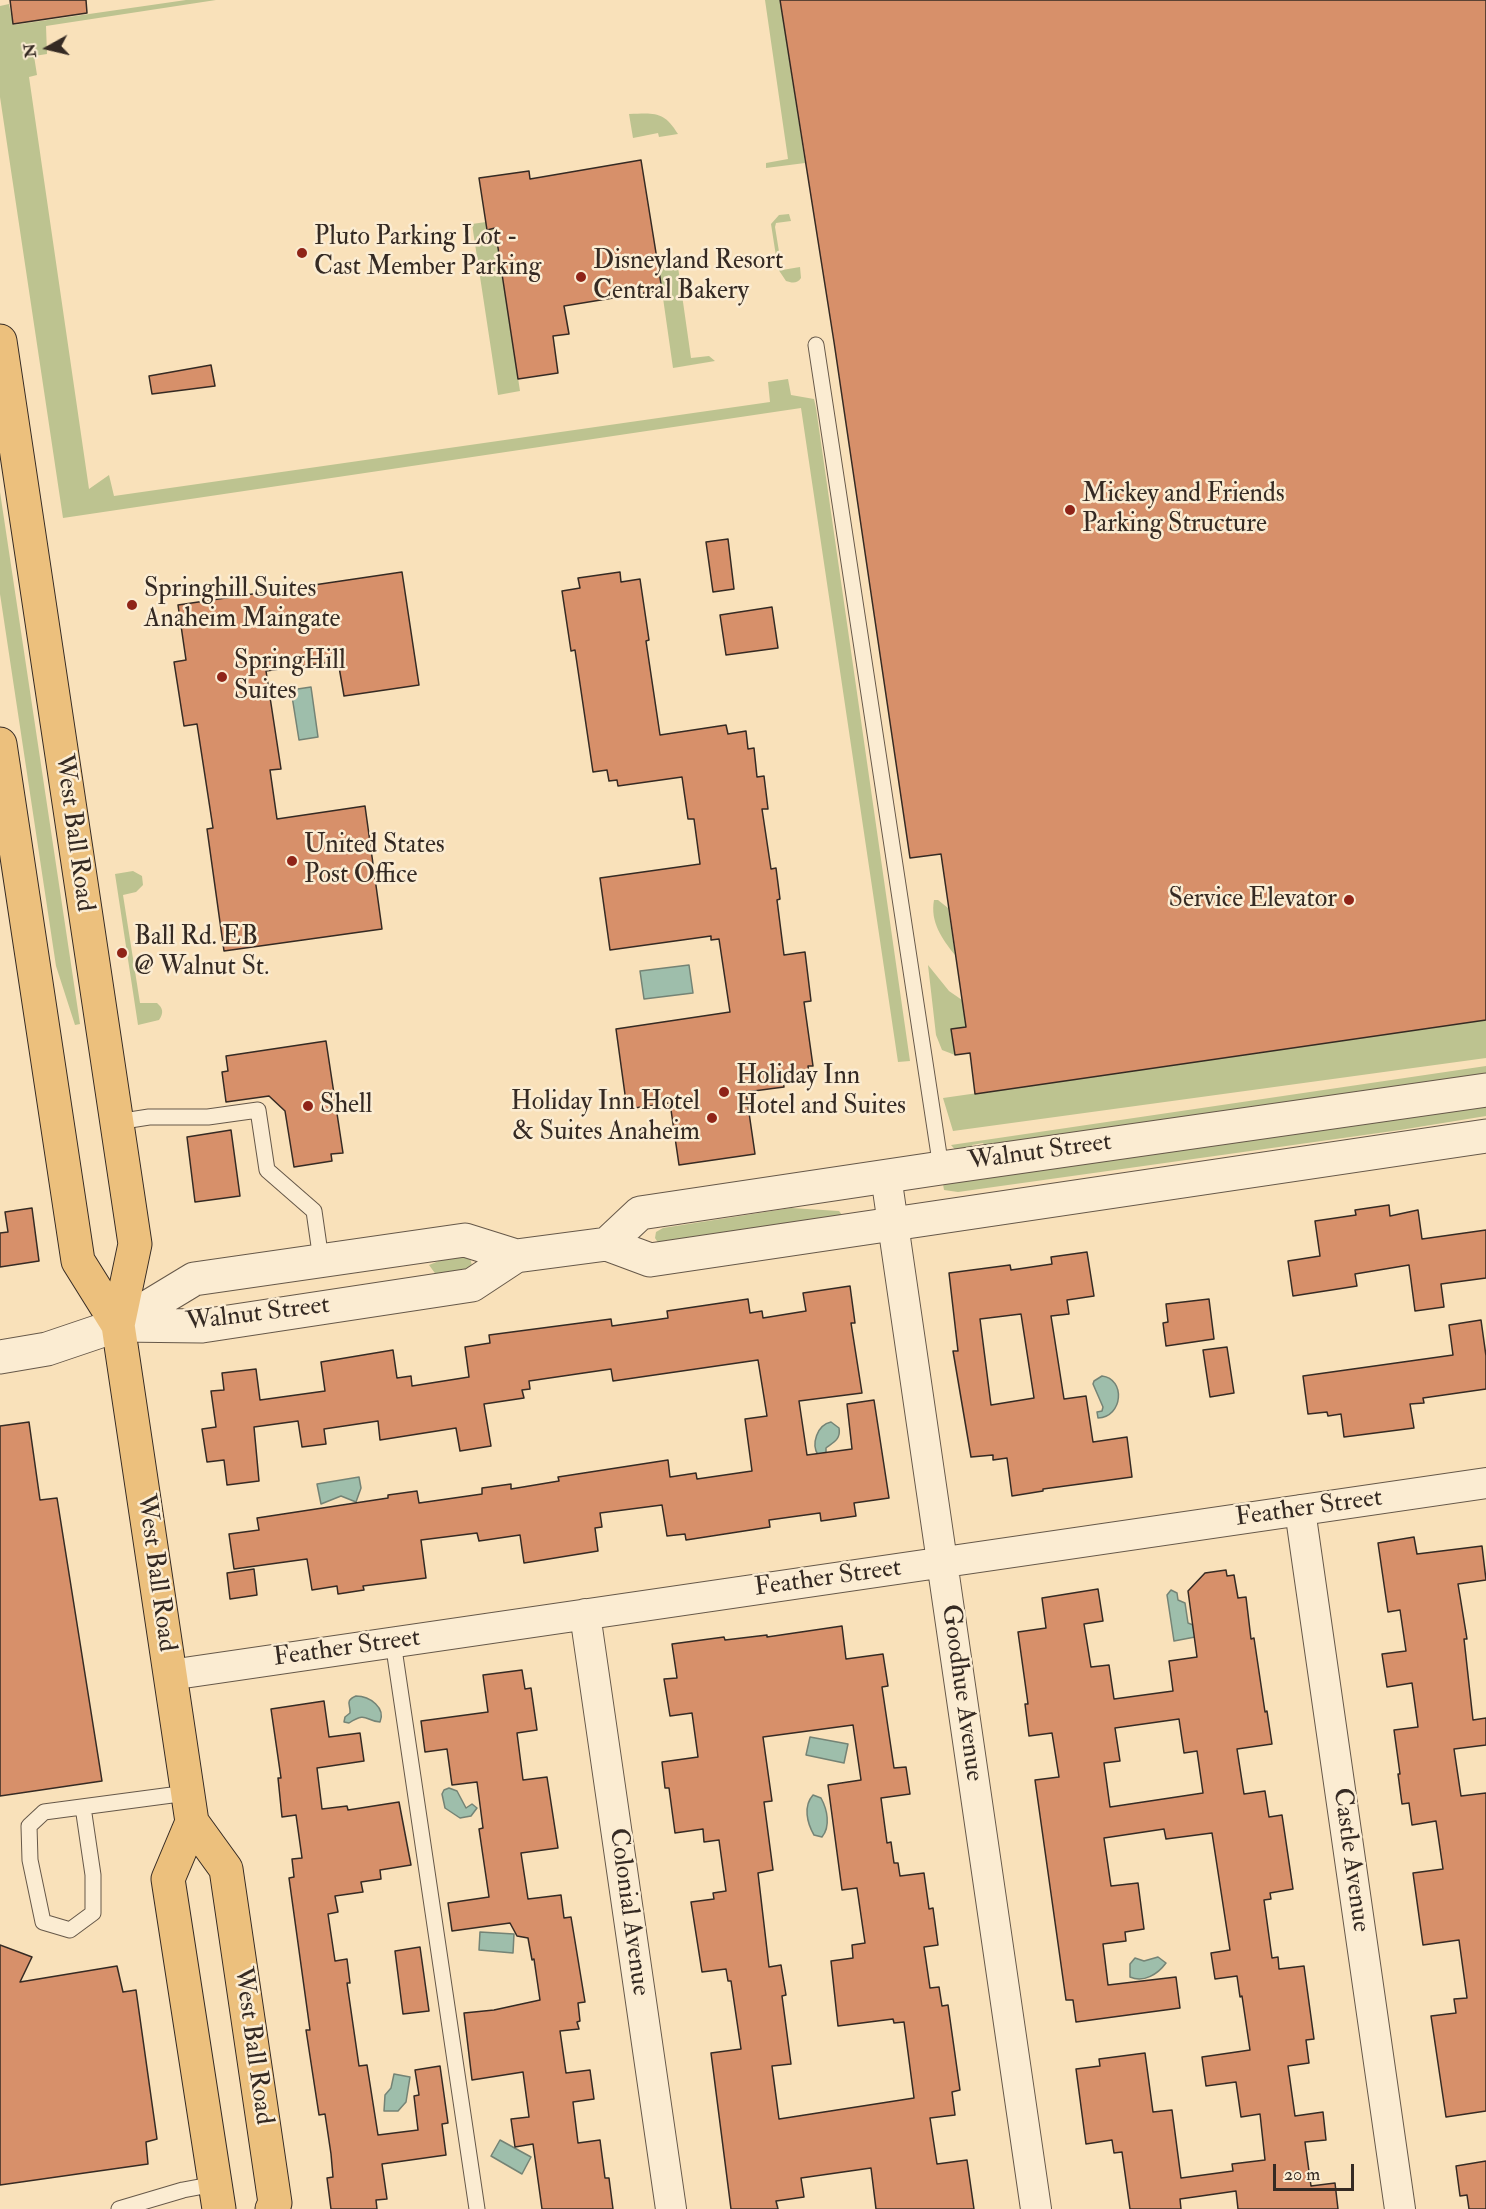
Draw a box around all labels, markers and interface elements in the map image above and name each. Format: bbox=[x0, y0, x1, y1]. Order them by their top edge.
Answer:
north arrow bbox=[18, 18, 78, 78]
text: N bbox=[19, 42, 41, 59]
place label: Pluto Parking Lot - Cast Member Parking bbox=[314, 222, 541, 284]
marker: Pluto Parking Lot - Cast Member Parking bbox=[295, 246, 309, 260]
place label: Disneyland Resort Central Bakery bbox=[593, 246, 783, 308]
marker: Disneyland Resort Central Bakery bbox=[574, 270, 588, 284]
place label: Mickey and Friends Parking Structure bbox=[1082, 479, 1285, 540]
marker: Mickey and Friends Parking Structure bbox=[1063, 503, 1077, 517]
place label: Springhill Suites Anaheim Maingate bbox=[144, 574, 340, 636]
marker: Springhill Suites Anaheim Maingate bbox=[125, 598, 139, 612]
place label: SpringHill Suites bbox=[234, 646, 346, 708]
marker: SpringHill Suites bbox=[215, 670, 229, 684]
street label: West Ball Road bbox=[47, 752, 99, 914]
place label: United States Post Office bbox=[304, 830, 445, 892]
marker: United States Post Office bbox=[285, 854, 299, 868]
place label: Service Elevator bbox=[1168, 884, 1337, 916]
marker: Service Elevator bbox=[1342, 893, 1356, 907]
place label: Ball Rd. EB @ Walnut St. bbox=[134, 922, 269, 984]
marker: Ball Rd. EB @ Walnut St. bbox=[115, 946, 129, 960]
place label: Holiday Inn Hotel and Suites bbox=[736, 1061, 906, 1122]
marker: Holiday Inn Hotel and Suites bbox=[717, 1085, 731, 1099]
place label: Holiday Inn Hotel & Suites Anaheim bbox=[511, 1087, 700, 1148]
place label: Shell bbox=[320, 1090, 372, 1122]
marker: Shell bbox=[301, 1099, 315, 1113]
marker: Holiday Inn Hotel & Suites Anaheim bbox=[705, 1111, 719, 1125]
street label: Walnut Street bbox=[966, 1127, 1114, 1179]
street label: Walnut Street bbox=[184, 1291, 332, 1339]
street label: Feather Street bbox=[1234, 1483, 1384, 1535]
street label: West Ball Road bbox=[129, 1492, 181, 1654]
street label: Feather Street bbox=[753, 1553, 903, 1605]
street label: Goodhue Avenue bbox=[933, 1603, 989, 1783]
street label: Feather Street bbox=[272, 1623, 422, 1675]
street label: Castle Avenue bbox=[1324, 1786, 1376, 1934]
street label: Colonial Avenue bbox=[601, 1826, 655, 1998]
street label: West Ball Road bbox=[226, 1965, 278, 2127]
scale bar bbox=[1276, 2152, 1357, 2190]
text: 20 m bbox=[1284, 2163, 1320, 2186]

